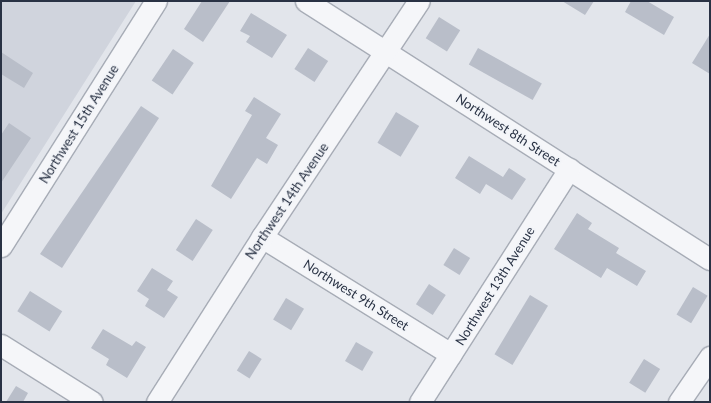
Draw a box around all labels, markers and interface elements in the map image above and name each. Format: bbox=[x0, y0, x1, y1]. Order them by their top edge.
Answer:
street label: Northwest 15th Avenue bbox=[36, 61, 122, 187]
street label: Northwest 8th Street bbox=[453, 90, 563, 170]
street label: Northwest 14th Avenue bbox=[242, 140, 332, 262]
street label: Northwest 13th Avenue bbox=[452, 223, 538, 349]
street label: Northwest 9th Street bbox=[300, 256, 412, 334]

